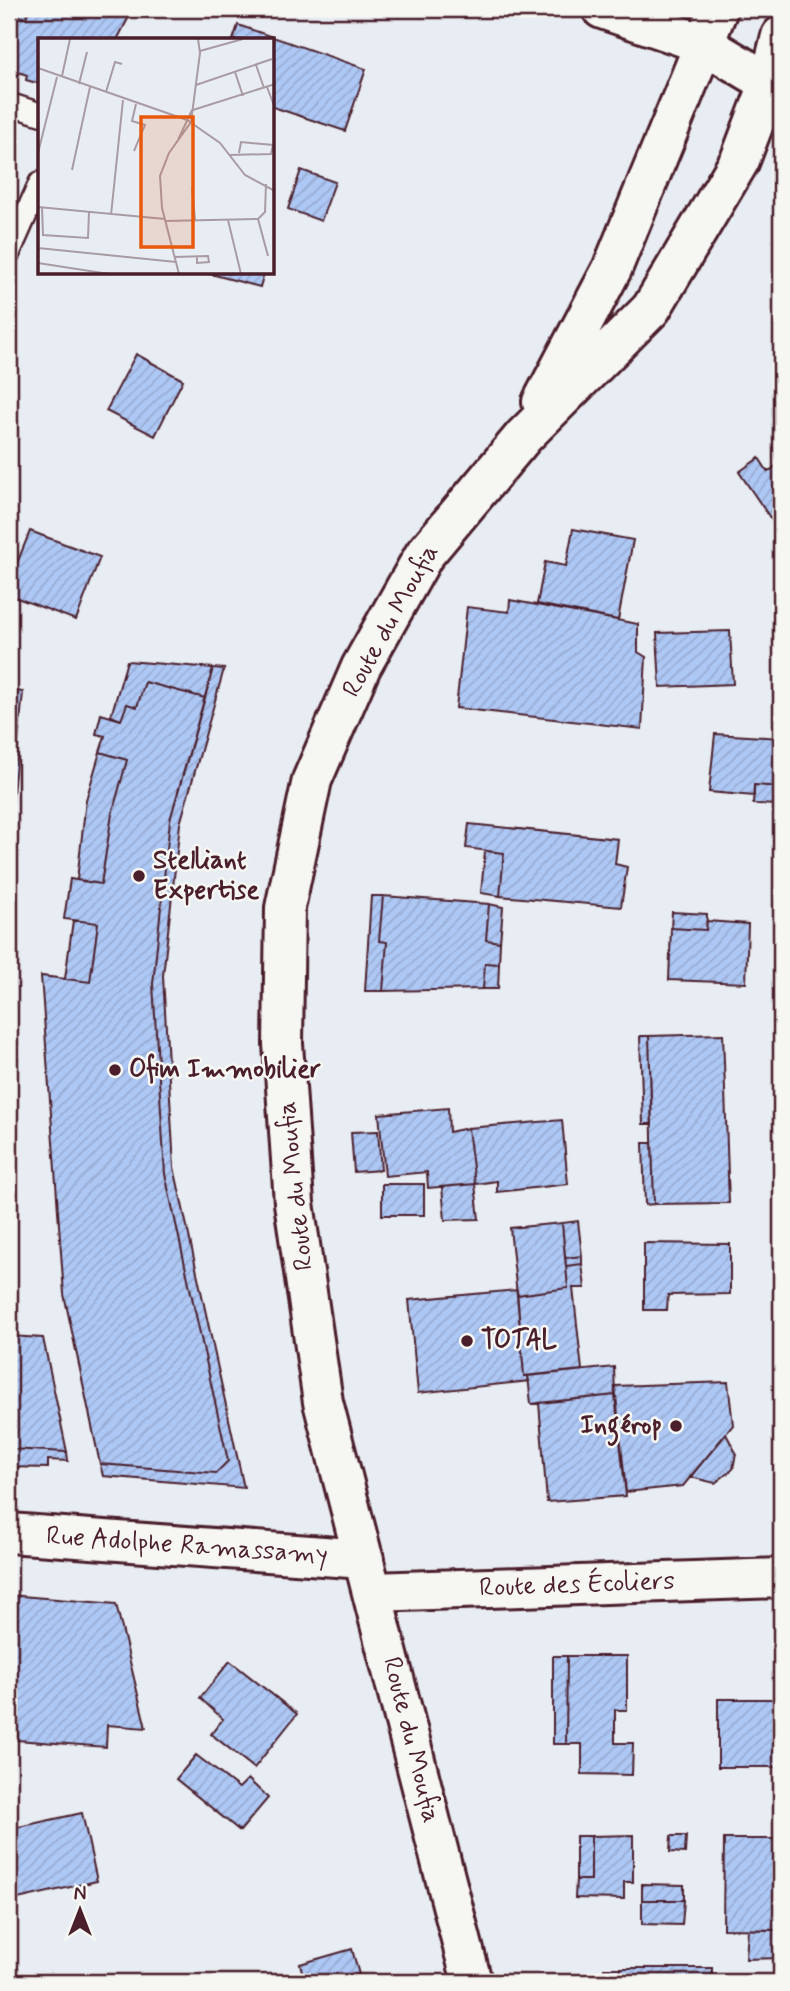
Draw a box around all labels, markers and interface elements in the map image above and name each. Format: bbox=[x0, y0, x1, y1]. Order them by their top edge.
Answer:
inset map bbox=[38, 38, 275, 275]
street label: Route du Moufia bbox=[335, 538, 447, 704]
place label: Stelliant Expertise bbox=[153, 844, 260, 908]
marker: Stelliant Expertise bbox=[131, 868, 147, 884]
place label: Ofim Immobilier bbox=[129, 1053, 321, 1087]
marker: Ofim Immobilier bbox=[107, 1062, 123, 1078]
street label: Route du Moufia bbox=[270, 1100, 322, 1272]
place label: TOTAL bbox=[481, 1324, 558, 1358]
marker: TOTAL bbox=[459, 1333, 475, 1349]
place label: Ingérop bbox=[580, 1409, 662, 1446]
marker: Ingérop bbox=[668, 1418, 684, 1434]
street label: Rue Adolphe Ramassamy bbox=[45, 1519, 329, 1573]
street label: Route des Écoliers bbox=[479, 1563, 675, 1605]
street label: Route du Moufia bbox=[374, 1653, 448, 1827]
north arrow bbox=[46, 1876, 116, 1946]
text: N bbox=[74, 1882, 86, 1907]

